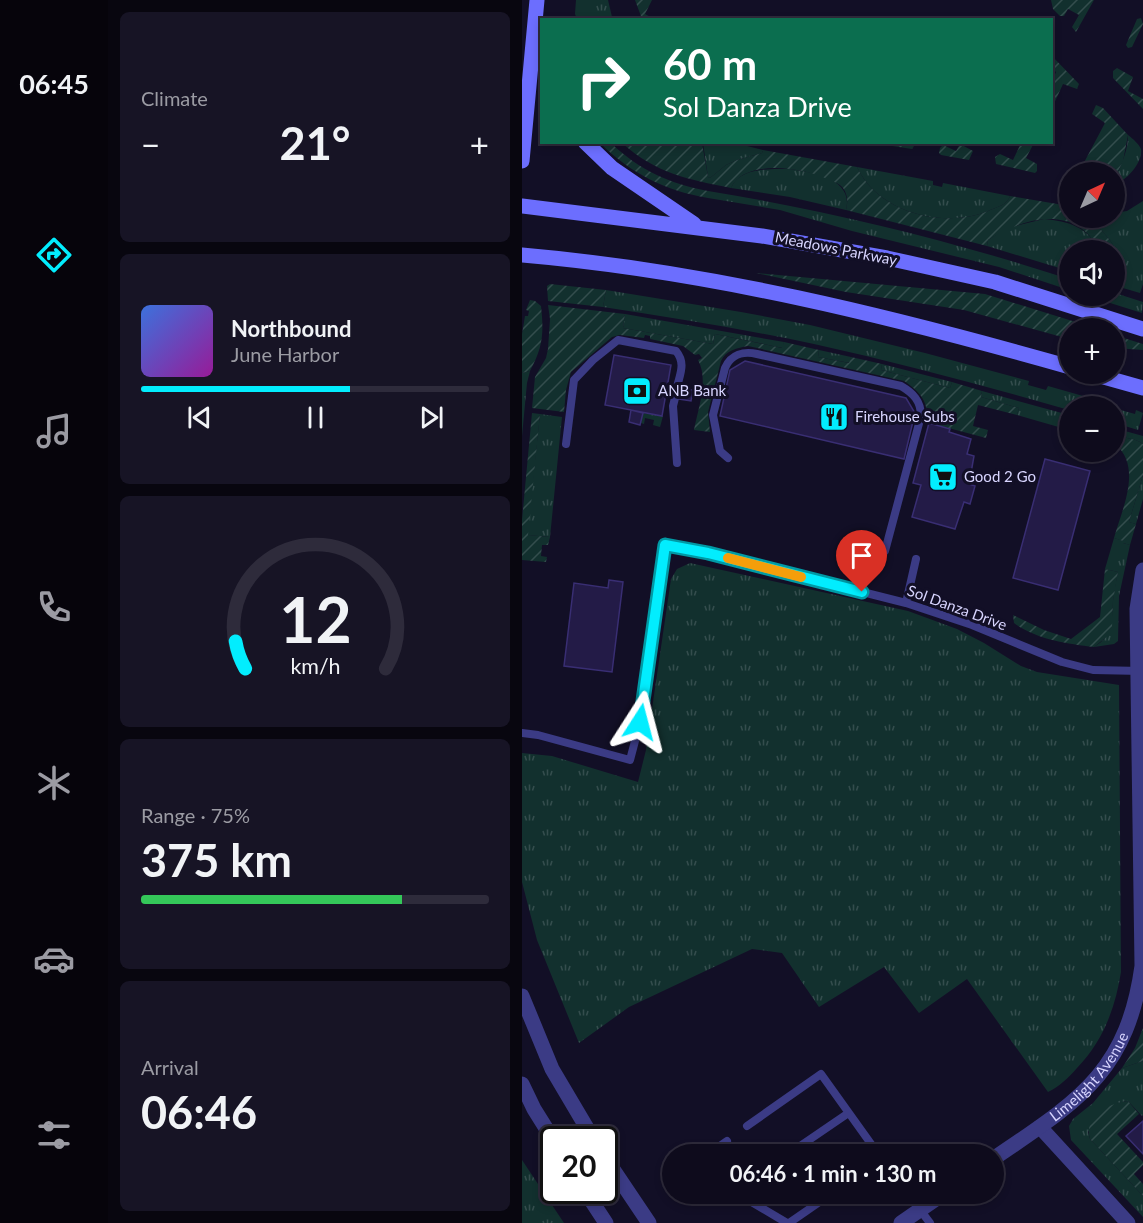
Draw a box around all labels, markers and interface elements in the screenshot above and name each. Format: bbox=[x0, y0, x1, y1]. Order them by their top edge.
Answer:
text: 60 m bbox=[663, 39, 757, 89]
icon: right bbox=[564, 42, 642, 120]
text: 06:45 bbox=[19, 67, 89, 100]
text: Climate bbox=[141, 86, 208, 110]
text: Sol Danza Drive bbox=[663, 90, 852, 123]
text: 21° bbox=[280, 116, 350, 170]
text: − bbox=[141, 124, 160, 164]
text: + bbox=[470, 124, 489, 164]
north arrow bbox=[1059, 162, 1125, 228]
map controls bbox=[1059, 162, 1125, 462]
street label: Meadows Parkway bbox=[774, 227, 899, 269]
icon: directions bbox=[33, 234, 75, 276]
button: sound bbox=[1059, 240, 1125, 306]
text: Northbound bbox=[231, 315, 351, 342]
button: + bbox=[1059, 318, 1125, 384]
text: June Harbor bbox=[231, 342, 339, 366]
bank icon: ANB Bank bbox=[621, 375, 653, 407]
place label: ANB Bank bbox=[658, 381, 727, 399]
button: − bbox=[1059, 396, 1125, 462]
icon: previous bbox=[183, 401, 216, 434]
icon: pause bbox=[299, 401, 332, 434]
icon: next bbox=[415, 401, 448, 434]
restaurant icon: Firehouse Subs bbox=[818, 401, 850, 433]
place label: Firehouse Subs bbox=[855, 407, 955, 425]
icon: music bbox=[33, 410, 75, 452]
supermarket icon: Good 2 Go bbox=[927, 461, 959, 493]
place label: Good 2 Go bbox=[964, 467, 1036, 485]
pin bbox=[836, 530, 887, 592]
icon: arrive bbox=[845, 539, 878, 572]
text: 12 bbox=[279, 581, 351, 656]
street label: Sol Danza Drive bbox=[905, 581, 1010, 633]
icon: phone bbox=[33, 586, 75, 628]
text: km/h bbox=[290, 653, 340, 679]
position arrow bbox=[608, 690, 672, 754]
icon: climate bbox=[33, 762, 75, 804]
text: Range · 75% bbox=[141, 803, 250, 827]
text: 375 km bbox=[141, 833, 292, 887]
icon: car bbox=[33, 938, 75, 980]
street label: Limelight Avenue bbox=[1046, 1029, 1132, 1125]
text: Arrival bbox=[141, 1055, 199, 1079]
text: 06:46 bbox=[141, 1085, 257, 1139]
icon: filters bbox=[33, 1114, 75, 1156]
speed limit sign: 20 bbox=[540, 1126, 618, 1204]
text: 06:46 · 1 min · 130 m bbox=[730, 1160, 936, 1187]

